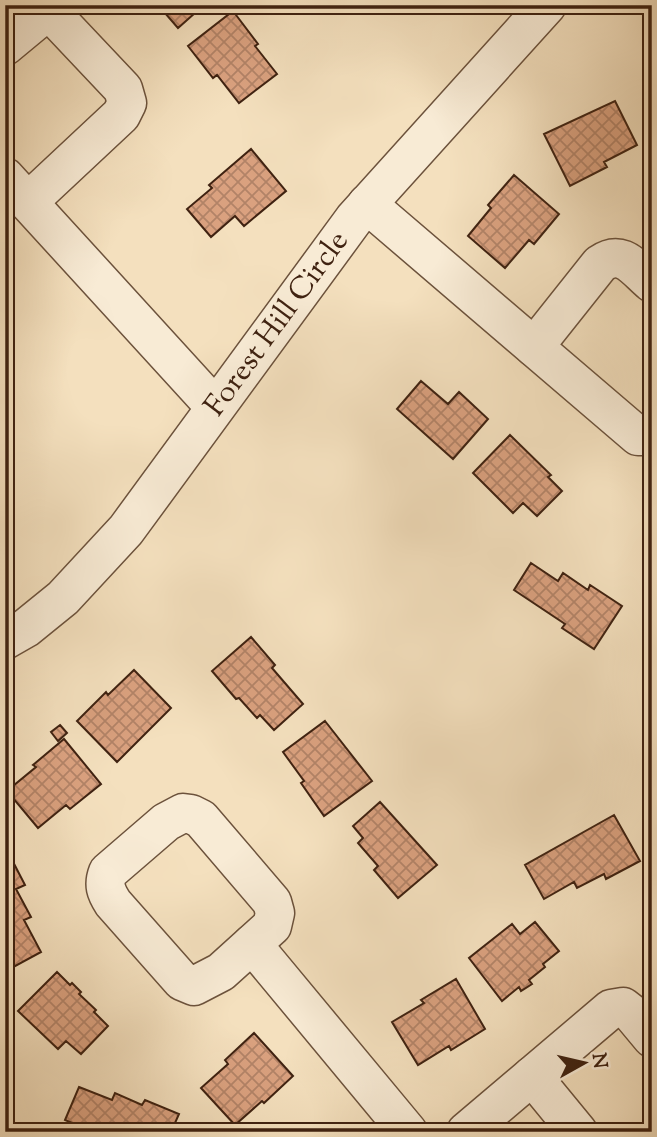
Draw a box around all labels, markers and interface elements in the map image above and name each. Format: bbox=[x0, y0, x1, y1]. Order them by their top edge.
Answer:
street label: Forest Hill Circle bbox=[195, 222, 360, 426]
north arrow bbox=[548, 1028, 618, 1098]
text: N bbox=[584, 1052, 613, 1070]

